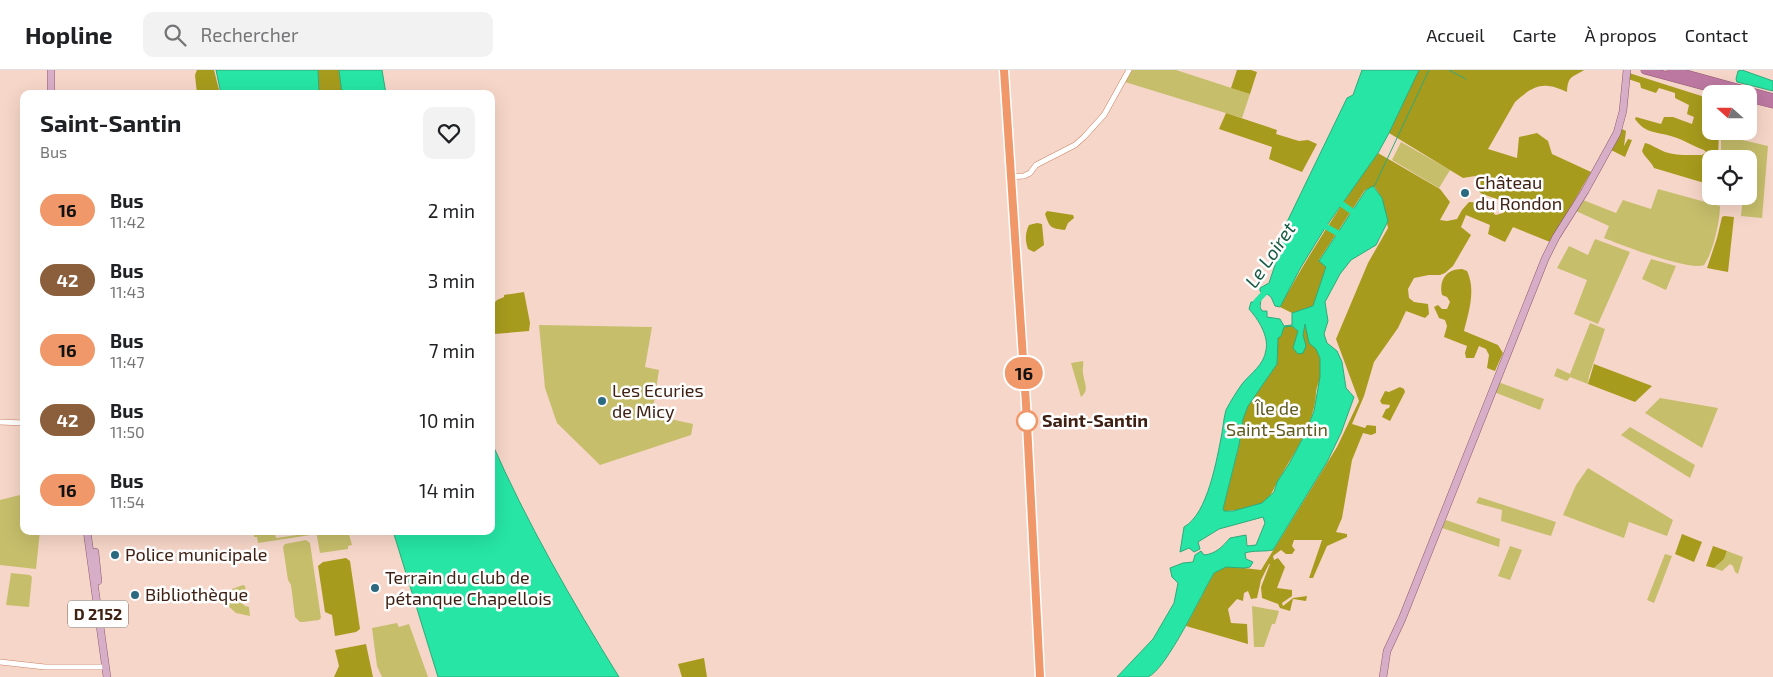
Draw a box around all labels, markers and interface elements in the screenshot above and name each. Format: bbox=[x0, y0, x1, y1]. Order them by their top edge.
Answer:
search box bbox=[143, 12, 493, 57]
text: Hopline bbox=[25, 20, 113, 49]
icon: search bbox=[161, 21, 189, 49]
text: Rechercher bbox=[201, 23, 299, 46]
text: Accueil bbox=[1426, 24, 1485, 46]
text: Carte bbox=[1513, 24, 1556, 46]
text: À propos bbox=[1584, 24, 1657, 46]
text: Contact bbox=[1685, 24, 1748, 46]
north arrow bbox=[1702, 85, 1758, 140]
map controls bbox=[1702, 85, 1757, 205]
button: heart bbox=[423, 107, 475, 159]
text: Saint-Santin bbox=[40, 108, 181, 137]
text: Bus bbox=[40, 142, 67, 161]
button: locate bbox=[1702, 150, 1757, 205]
place label: Château du Rondon bbox=[1475, 171, 1562, 214]
marker: Château du Rondon bbox=[1459, 187, 1471, 199]
text: Bus bbox=[110, 189, 144, 212]
text: 16 bbox=[58, 199, 77, 221]
text: 2 min bbox=[428, 199, 475, 222]
text: 11:42 bbox=[110, 212, 145, 231]
water label: Le Loiret bbox=[1239, 217, 1300, 292]
text: Bus bbox=[110, 259, 144, 282]
text: 42 bbox=[57, 269, 78, 291]
text: 3 min bbox=[428, 269, 475, 292]
text: 11:43 bbox=[110, 282, 145, 301]
text: Bus bbox=[110, 329, 144, 352]
text: 16 bbox=[58, 339, 77, 361]
text: 7 min bbox=[429, 339, 475, 362]
text: 11:47 bbox=[110, 352, 145, 371]
line badge: 16 bbox=[1002, 357, 1046, 389]
text: 16 bbox=[1015, 362, 1033, 384]
place label: Les Ecuries de Micy bbox=[612, 379, 704, 422]
marker: Les Ecuries de Micy bbox=[596, 395, 608, 407]
park label: Île de Saint-Santin bbox=[1226, 397, 1328, 440]
text: Bus bbox=[110, 399, 144, 422]
text: 42 bbox=[57, 409, 78, 431]
text: 10 min bbox=[419, 409, 475, 432]
place label: Saint-Santin bbox=[1042, 409, 1148, 431]
marker: Saint-Santin bbox=[1016, 410, 1038, 432]
text: 11:50 bbox=[110, 422, 145, 441]
text: Bus bbox=[110, 469, 144, 492]
text: 16 bbox=[58, 479, 77, 501]
text: 14 min bbox=[419, 479, 475, 502]
text: 11:54 bbox=[110, 492, 145, 511]
place label: Police municipale bbox=[125, 543, 267, 565]
marker: Police municipale bbox=[109, 549, 121, 561]
place label: Terrain du club de pétanque Chapellois bbox=[385, 566, 552, 609]
marker: Terrain du club de pétanque Chapellois bbox=[369, 582, 381, 594]
place label: Bibliothèque bbox=[145, 583, 248, 605]
marker: Bibliothèque bbox=[129, 589, 141, 601]
road number: D 2152 bbox=[68, 600, 128, 628]

